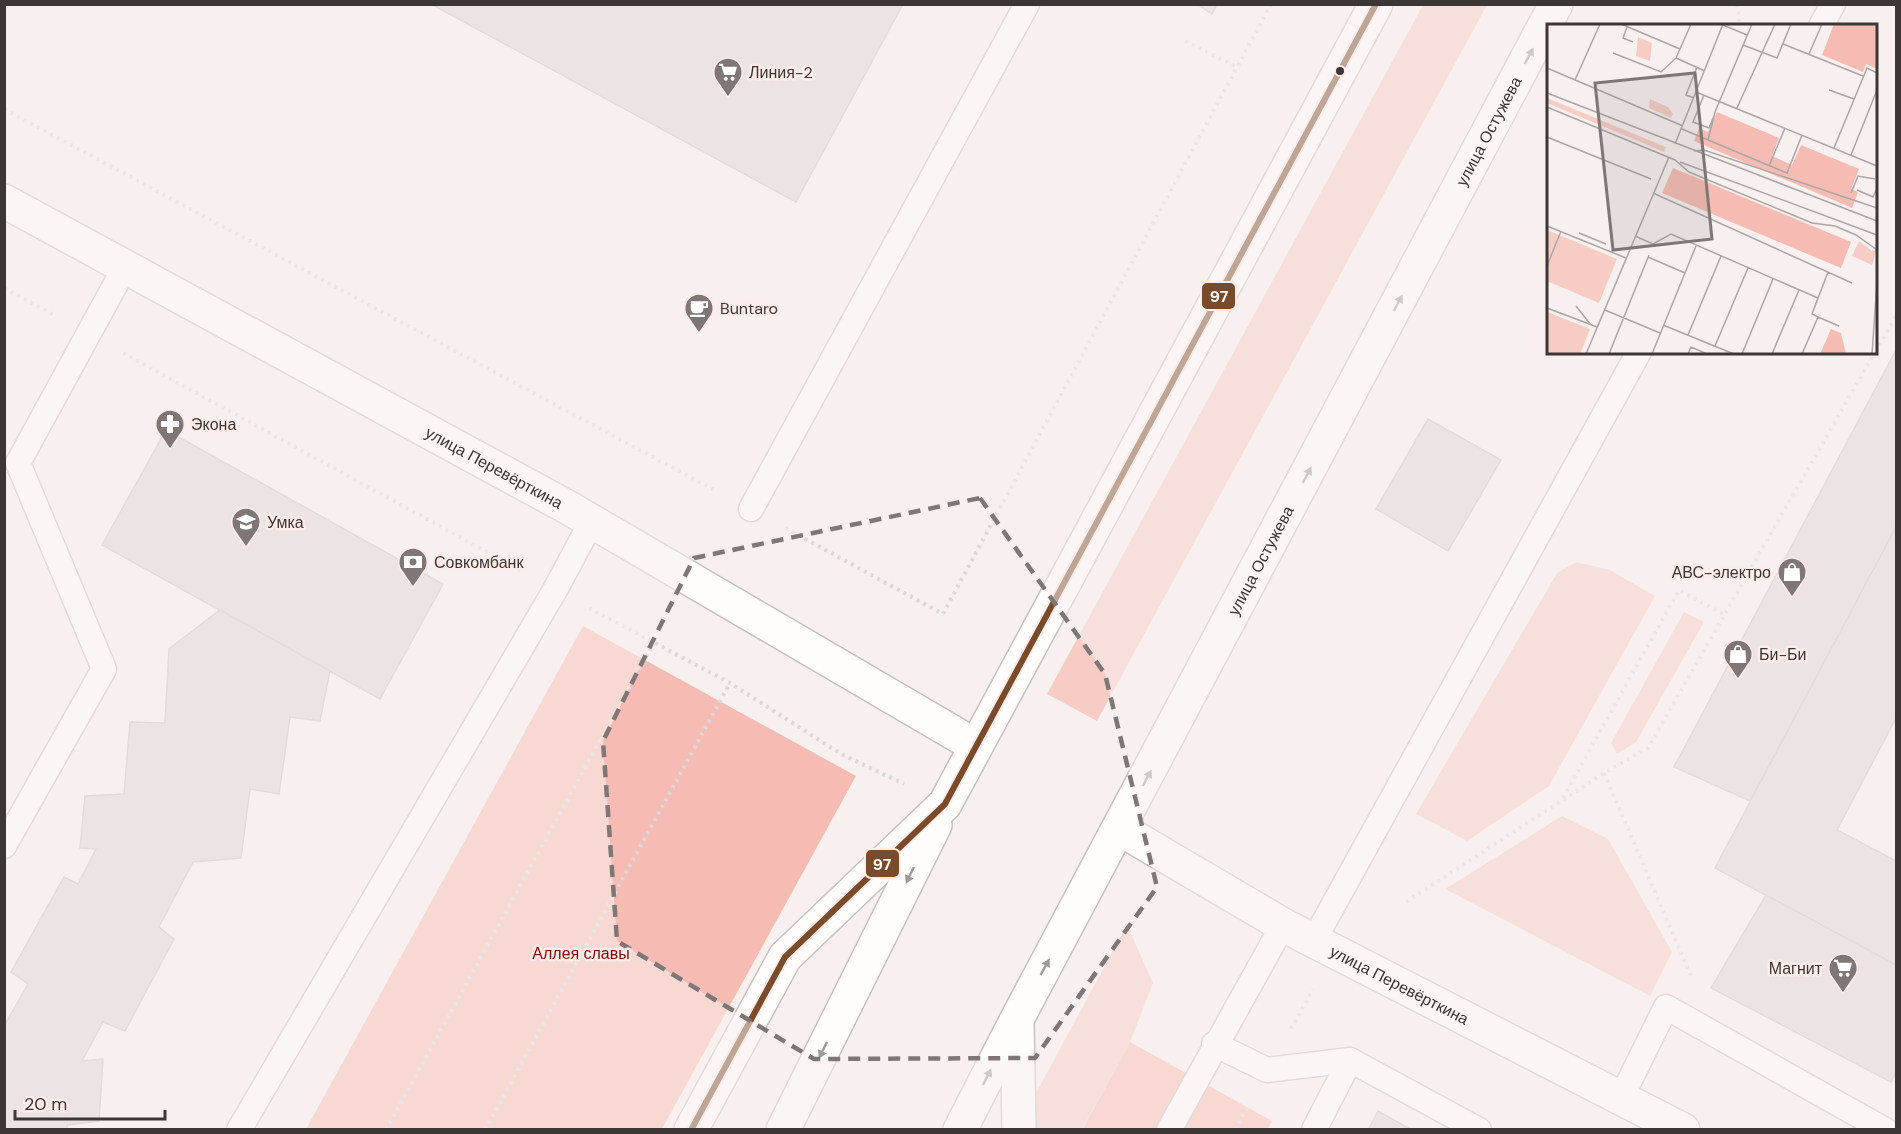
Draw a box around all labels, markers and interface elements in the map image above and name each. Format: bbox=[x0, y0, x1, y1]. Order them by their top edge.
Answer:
inset map bbox=[1547, 24, 1877, 354]
one-way arrow bbox=[1524, 48, 1533, 65]
supermarket icon: Линия-2 bbox=[712, 56, 744, 98]
place label: Линия-2 bbox=[749, 62, 813, 83]
unlabelled marker bbox=[1334, 65, 1346, 77]
street label: улица Остужева bbox=[1451, 73, 1526, 190]
line badge: 97 bbox=[1201, 282, 1236, 310]
text: 97 bbox=[1210, 286, 1229, 307]
cafe icon: Buntaro bbox=[683, 292, 715, 334]
one-way arrow bbox=[1393, 294, 1403, 311]
place label: Buntaro bbox=[720, 298, 778, 319]
pharmacy icon: Экона bbox=[154, 408, 186, 450]
place label: Экона bbox=[191, 414, 236, 435]
street label: улица Перевёрткина bbox=[422, 422, 567, 513]
one-way arrow bbox=[1302, 466, 1312, 483]
street label: улица Остужева bbox=[1223, 502, 1298, 619]
school or university icon: Умка bbox=[230, 506, 262, 548]
place label: Умка bbox=[267, 512, 304, 533]
bank icon: Совкомбанк bbox=[397, 546, 429, 588]
place label: Совкомбанк bbox=[434, 552, 524, 573]
shop icon: АВС-электро bbox=[1776, 556, 1808, 598]
place label: АВС-электро bbox=[1672, 562, 1771, 583]
shop icon: Би-Би bbox=[1722, 638, 1754, 680]
place label: Би-Би bbox=[1759, 644, 1807, 665]
one-way arrow bbox=[1142, 769, 1152, 786]
line badge: 97 bbox=[865, 849, 900, 878]
text: 97 bbox=[873, 854, 892, 875]
one-way arrow bbox=[905, 867, 914, 884]
street label: улица Перевёрткина bbox=[1326, 940, 1473, 1029]
park label: Аллея славы bbox=[532, 943, 630, 964]
supermarket icon: Магнит bbox=[1827, 952, 1859, 994]
place label: Магнит bbox=[1769, 958, 1823, 979]
one-way arrow bbox=[1040, 959, 1050, 976]
one-way arrow bbox=[818, 1042, 828, 1059]
one-way arrow bbox=[982, 1069, 991, 1086]
scale bar bbox=[15, 1083, 165, 1121]
text: 20 m bbox=[24, 1092, 67, 1116]

